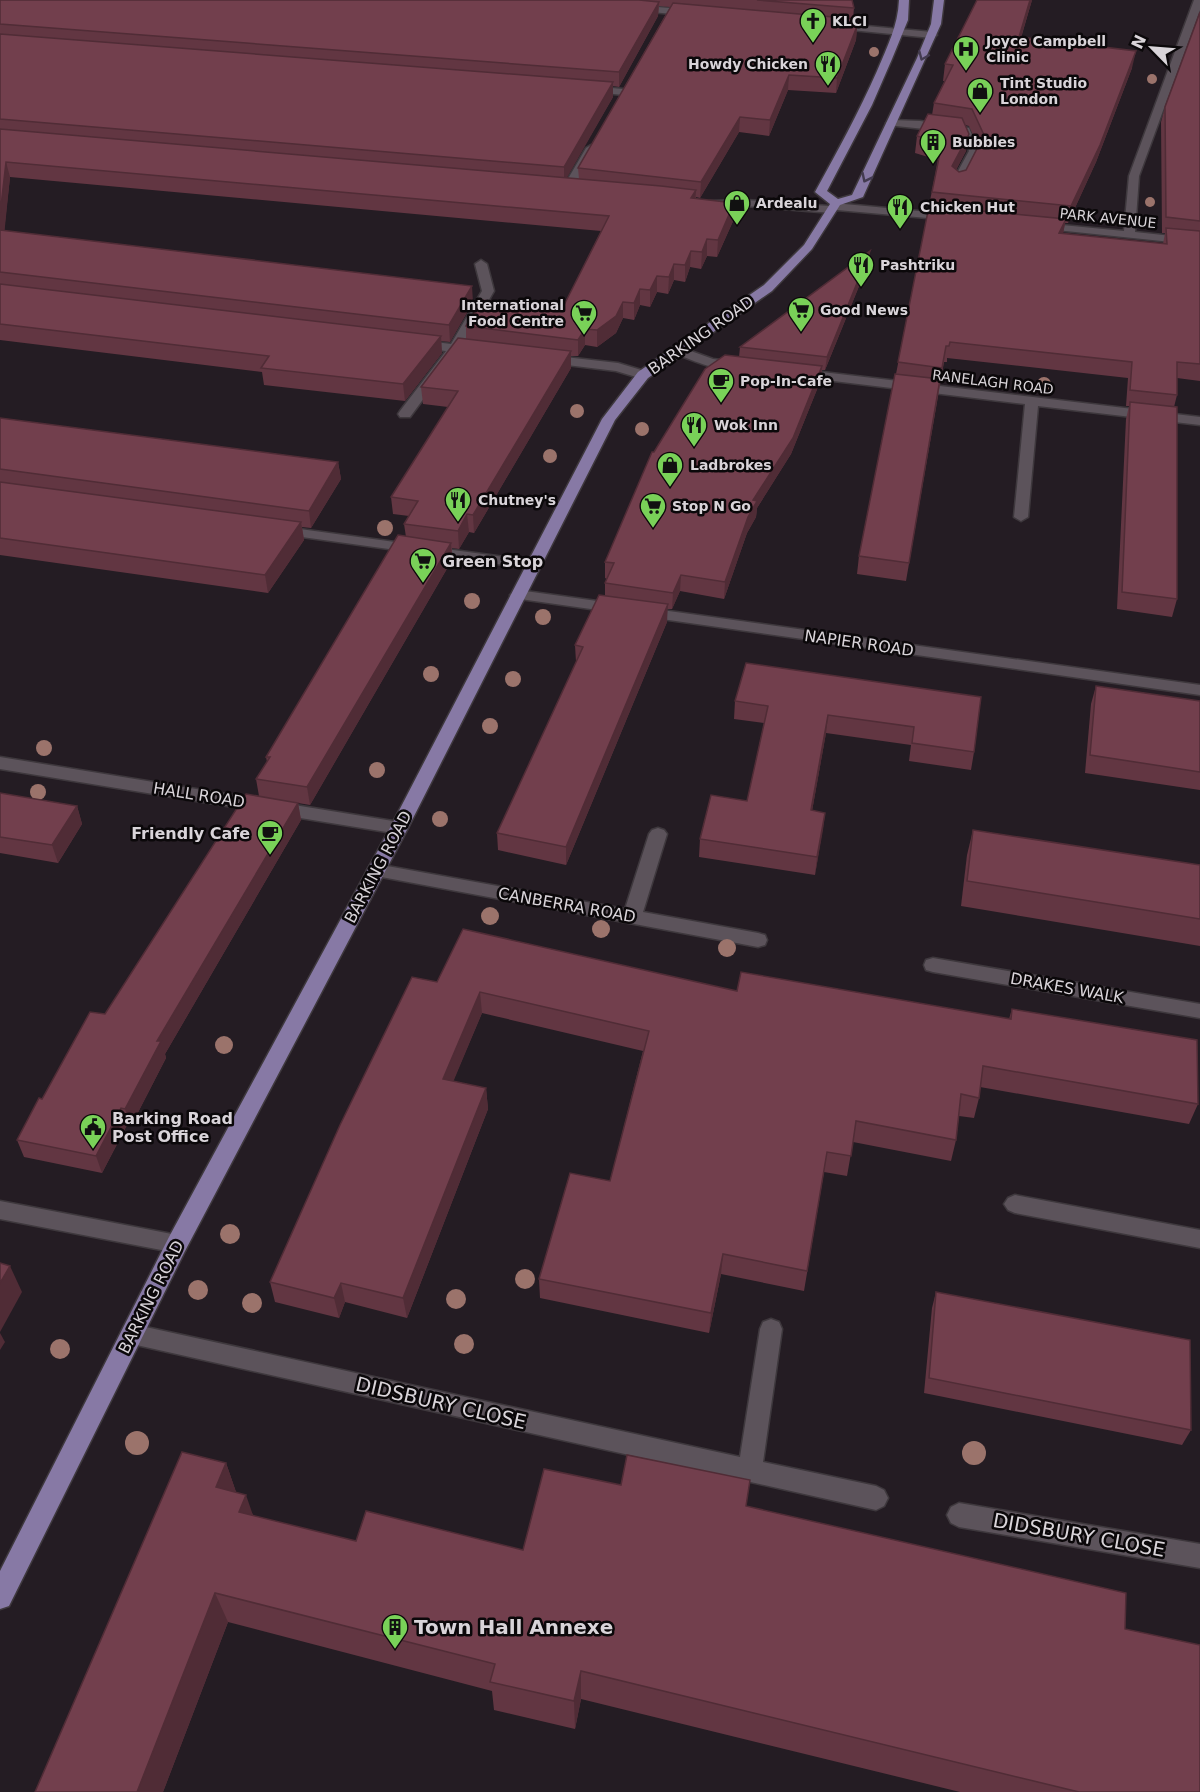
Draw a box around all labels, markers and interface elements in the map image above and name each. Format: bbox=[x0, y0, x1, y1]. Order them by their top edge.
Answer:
church icon: KLCI bbox=[798, 6, 828, 44]
place label: KLCI bbox=[832, 13, 867, 29]
north arrow bbox=[1122, 18, 1182, 78]
text: N bbox=[1127, 32, 1150, 52]
place label: Joyce Campbell Clinic bbox=[985, 33, 1106, 65]
hospital icon: Joyce Campbell Clinic bbox=[951, 34, 981, 72]
restaurant icon: Howdy Chicken bbox=[813, 49, 843, 87]
one-way arrow bbox=[918, 49, 930, 60]
place label: Howdy Chicken bbox=[688, 56, 808, 72]
place label: Tint Studio London bbox=[1000, 75, 1087, 107]
shop icon: Tint Studio London bbox=[965, 76, 995, 114]
building icon: Bubbles bbox=[918, 127, 948, 165]
place label: Bubbles bbox=[952, 134, 1015, 150]
one-way arrow bbox=[862, 172, 874, 183]
shop icon: Ardealu bbox=[722, 188, 752, 226]
restaurant icon: Chicken Hut bbox=[885, 192, 915, 230]
place label: Ardealu bbox=[756, 195, 817, 211]
place label: Chicken Hut bbox=[920, 199, 1015, 215]
street label: PARK AVENUE bbox=[1059, 205, 1157, 231]
restaurant icon: Pashtriku bbox=[846, 250, 876, 288]
place label: Pashtriku bbox=[880, 257, 955, 273]
street label: BARKING ROAD bbox=[645, 292, 757, 378]
supermarket icon: Good News bbox=[786, 295, 816, 333]
place label: International Food Centre bbox=[461, 297, 564, 329]
supermarket icon: International Food Centre bbox=[569, 298, 599, 336]
place label: Good News bbox=[820, 302, 908, 318]
cafe icon: Pop-In-Cafe bbox=[706, 366, 736, 404]
street label: RANELAGH ROAD bbox=[931, 367, 1055, 397]
place label: Pop-In-Cafe bbox=[740, 373, 832, 389]
restaurant icon: Wok Inn bbox=[679, 410, 709, 448]
place label: Wok Inn bbox=[714, 417, 778, 433]
shop icon: Ladbrokes bbox=[655, 450, 685, 488]
place label: Ladbrokes bbox=[690, 457, 772, 473]
restaurant icon: Chutney's bbox=[443, 485, 473, 523]
supermarket icon: Stop N Go bbox=[638, 491, 668, 529]
place label: Chutney's bbox=[478, 492, 556, 508]
place label: Stop N Go bbox=[672, 498, 751, 514]
supermarket icon: Green Stop bbox=[408, 546, 438, 584]
place label: Green Stop bbox=[442, 552, 543, 571]
street label: NAPIER ROAD bbox=[803, 626, 915, 660]
street label: HALL ROAD bbox=[152, 778, 246, 812]
street label: BARKING ROAD bbox=[340, 808, 416, 926]
cafe icon: Friendly Cafe bbox=[255, 818, 285, 856]
place label: Friendly Cafe bbox=[131, 824, 250, 843]
street label: CANBERRA ROAD bbox=[497, 884, 637, 926]
street label: DRAKES WALK bbox=[1009, 969, 1126, 1007]
place label: Barking Road Post Office bbox=[112, 1109, 233, 1146]
public building icon: Barking Road Post Office bbox=[78, 1112, 108, 1150]
street label: BARKING ROAD bbox=[114, 1237, 188, 1357]
street label: DIDSBURY CLOSE bbox=[353, 1372, 529, 1434]
street label: DIDSBURY CLOSE bbox=[991, 1508, 1167, 1562]
building icon: Town Hall Annexe bbox=[380, 1612, 410, 1650]
place label: Town Hall Annexe bbox=[414, 1615, 613, 1639]

